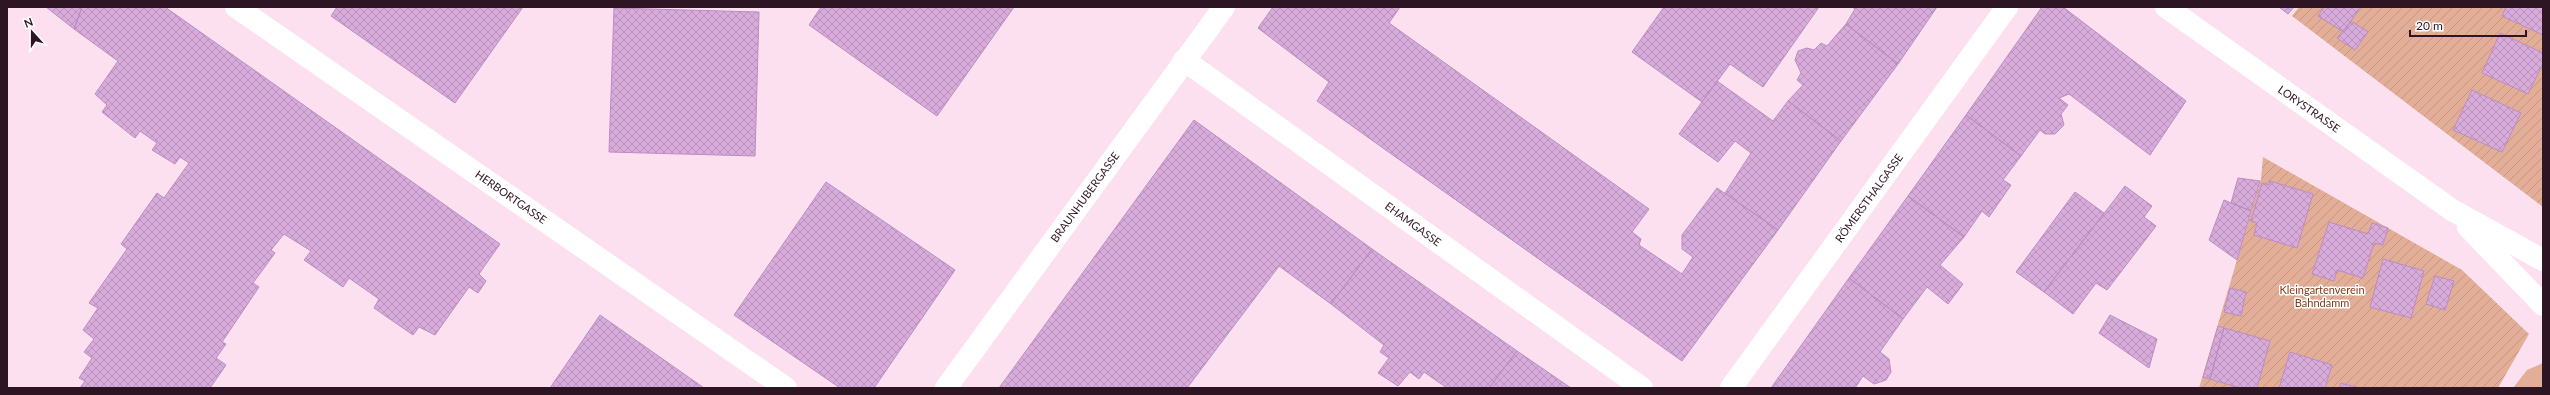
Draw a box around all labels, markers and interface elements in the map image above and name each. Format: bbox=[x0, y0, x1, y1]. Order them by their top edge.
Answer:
north arrow bbox=[12, 12, 52, 52]
scale bar bbox=[2410, 12, 2526, 38]
text: N bbox=[22, 15, 35, 30]
text: 20 m bbox=[2416, 18, 2443, 33]
street label: LORYSTRASSE bbox=[2276, 83, 2343, 135]
street label: BRAUNHUBERGASSE bbox=[1048, 149, 1122, 244]
street label: RÖMERSTHALGASSE bbox=[1832, 151, 1905, 245]
street label: HERBORTGASSE bbox=[473, 167, 549, 226]
street label: EHAMGASSE bbox=[1383, 199, 1444, 248]
park label: Kleingartenverein Bahndamm bbox=[2279, 283, 2365, 309]

